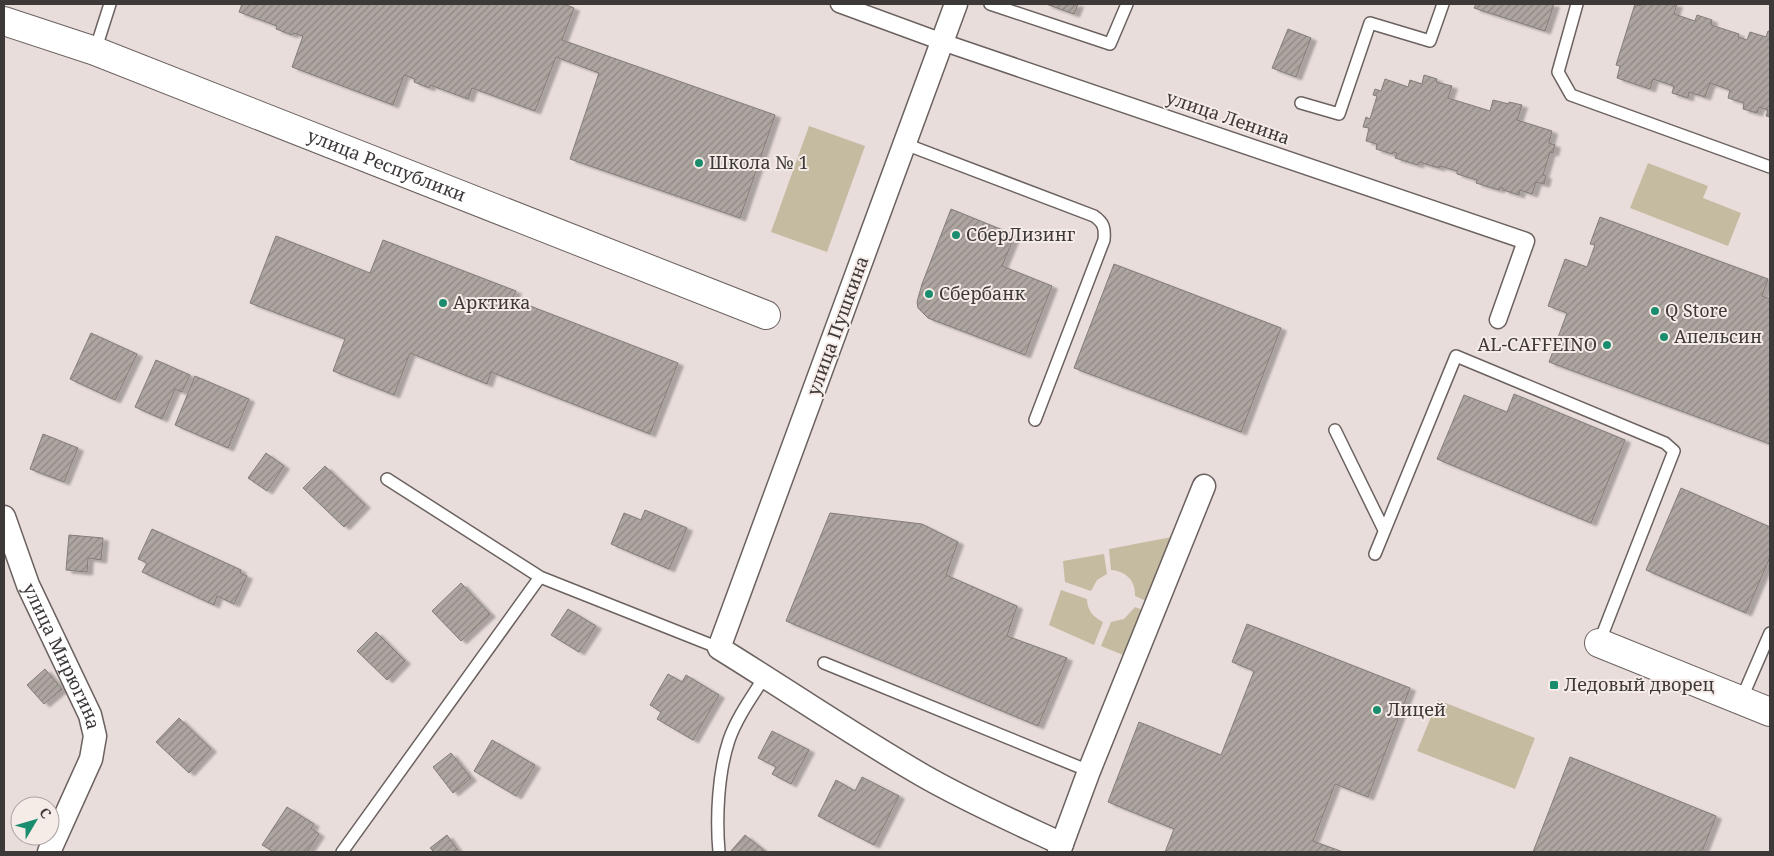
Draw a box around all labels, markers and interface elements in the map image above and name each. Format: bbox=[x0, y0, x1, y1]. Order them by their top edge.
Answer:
street label: улица Ленина bbox=[1163, 85, 1294, 149]
street label: улица Республики bbox=[304, 123, 470, 207]
place label: Школа № 1 bbox=[709, 150, 809, 174]
marker: Школа № 1 bbox=[693, 157, 705, 169]
place label: СберЛизинг bbox=[966, 222, 1076, 246]
marker: СберЛизинг bbox=[950, 229, 962, 241]
street label: улица Пушкина bbox=[801, 253, 873, 399]
place label: Сбербанк bbox=[939, 281, 1025, 305]
marker: Сбербанк bbox=[923, 288, 935, 300]
place label: Арктика bbox=[453, 290, 530, 314]
marker: Арктика bbox=[437, 297, 449, 309]
place label: Q Store bbox=[1665, 298, 1728, 322]
marker: Q Store bbox=[1649, 305, 1661, 317]
place label: Апельсин bbox=[1674, 324, 1762, 348]
marker: Апельсин bbox=[1658, 331, 1670, 343]
place label: AL-CAFFEINO bbox=[1478, 332, 1597, 356]
marker: AL-CAFFEINO bbox=[1601, 339, 1613, 351]
street label: улица Мирюгина bbox=[18, 579, 106, 732]
place label: Ледовый дворец bbox=[1564, 672, 1714, 696]
marker: Ледовый дворец bbox=[1548, 679, 1560, 691]
place label: Лицей bbox=[1387, 697, 1446, 721]
marker: Лицей bbox=[1371, 704, 1383, 716]
north arrow bbox=[10, 796, 60, 846]
text: С bbox=[35, 803, 56, 822]

